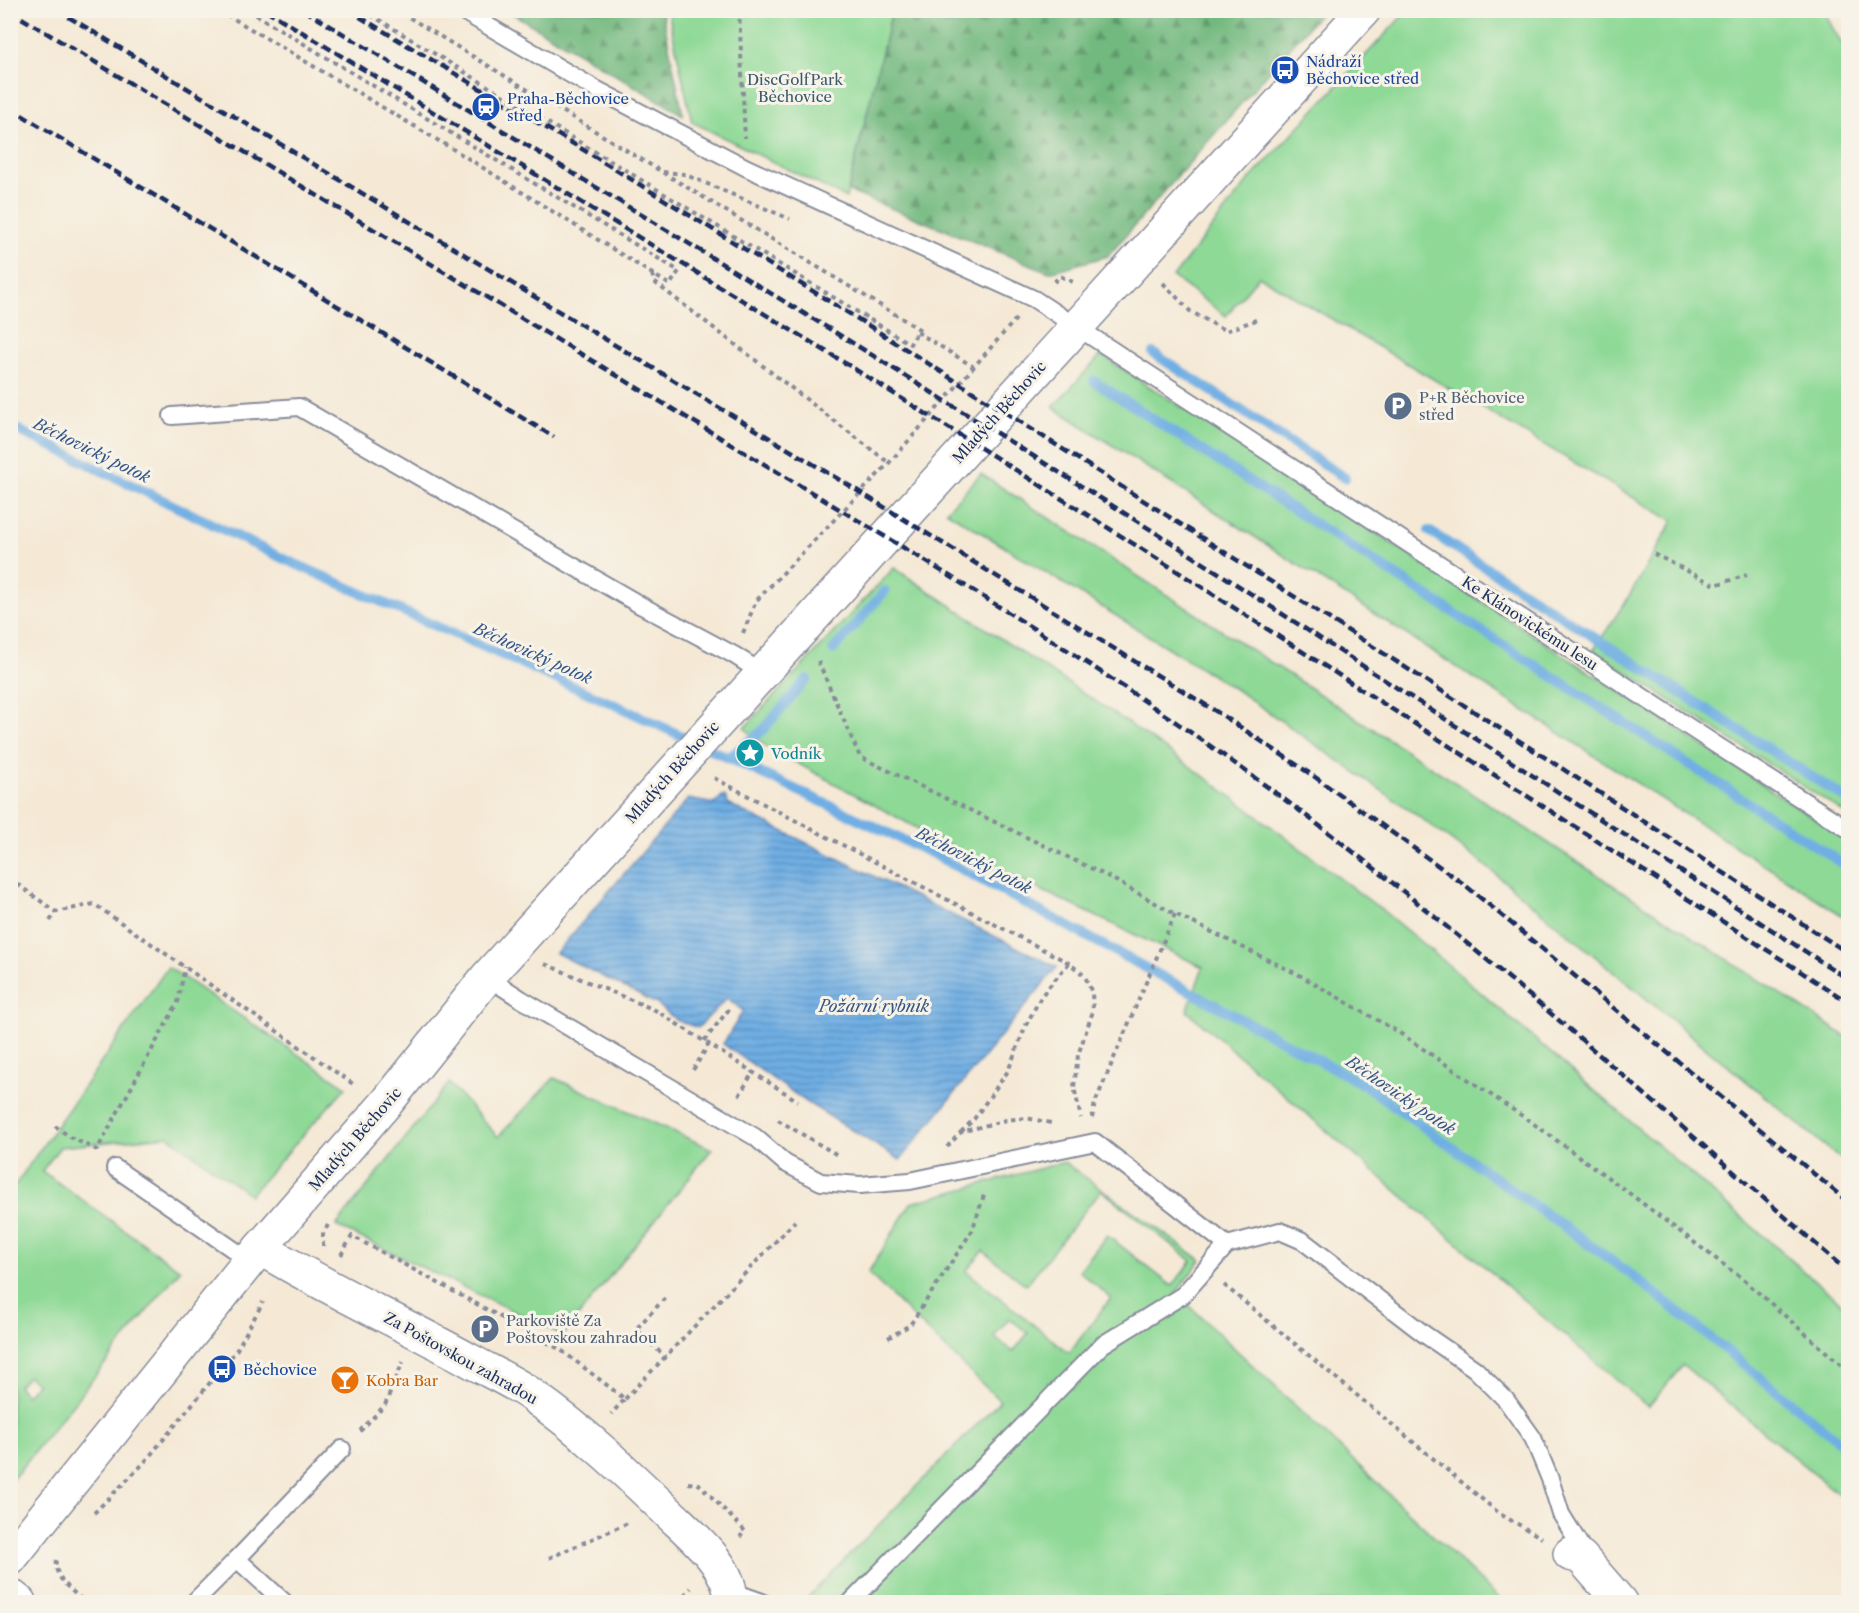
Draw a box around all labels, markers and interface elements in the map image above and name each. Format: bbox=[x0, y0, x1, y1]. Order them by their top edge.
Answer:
place label: Nádraží Běchovice střed bbox=[1306, 52, 1419, 88]
bus stop icon: Nádraží Běchovice střed bbox=[1269, 54, 1301, 86]
park label: DiscGolfPark Běchovice bbox=[747, 70, 844, 106]
place label: Praha-Běchovice střed bbox=[507, 89, 629, 125]
station icon: Praha-Běchovice střed bbox=[470, 91, 502, 123]
street label: Mladých Běchovic bbox=[948, 357, 1050, 467]
place label: P+R Běchovice střed bbox=[1419, 388, 1525, 424]
parking icon: P+R Běchovice střed bbox=[1382, 390, 1414, 422]
water label: Běchovický potok bbox=[29, 412, 154, 487]
street label: Ke Klánovickému lesu bbox=[1458, 572, 1602, 674]
water label: Běchovický potok bbox=[469, 617, 596, 688]
street label: Mladých Běchovic bbox=[621, 717, 723, 827]
place icon: Vodník bbox=[734, 737, 766, 769]
place label: Vodník bbox=[770, 744, 823, 763]
water label: Běchovický potok bbox=[911, 821, 1036, 898]
water label: Požární rybník bbox=[817, 996, 930, 1016]
water label: Běchovický potok bbox=[1341, 1050, 1460, 1139]
street label: Mladých Běchovic bbox=[305, 1083, 405, 1195]
street label: Za Poštovskou zahradou bbox=[381, 1308, 541, 1408]
place label: Parkoviště Za Poštovskou zahradou bbox=[506, 1311, 657, 1347]
parking icon: Parkoviště Za Poštovskou zahradou bbox=[469, 1313, 501, 1345]
bus stop icon: Běchovice bbox=[206, 1353, 238, 1385]
place label: Běchovice bbox=[243, 1360, 317, 1379]
bar icon: Kobra Bar bbox=[329, 1364, 361, 1396]
place label: Kobra Bar bbox=[366, 1371, 439, 1390]

